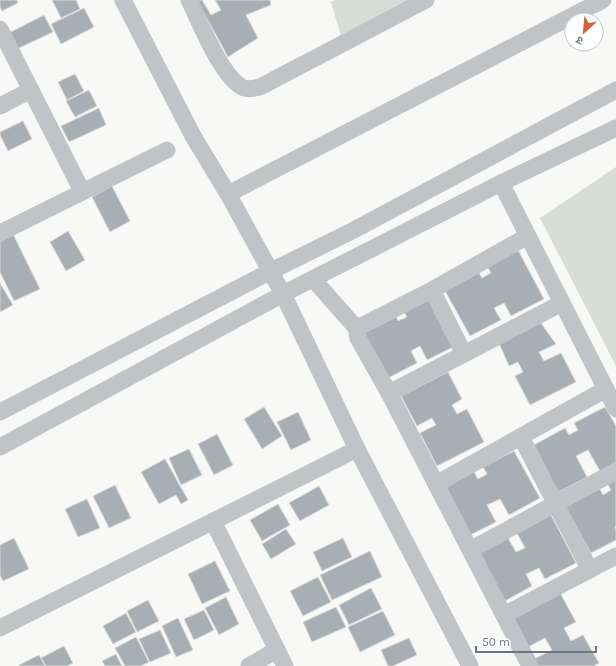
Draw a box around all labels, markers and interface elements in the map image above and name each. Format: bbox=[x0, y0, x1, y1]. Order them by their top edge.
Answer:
north arrow bbox=[564, 12, 604, 52]
text: उ bbox=[573, 33, 586, 48]
scale bar bbox=[476, 628, 596, 654]
text: 50 m bbox=[482, 635, 510, 649]

